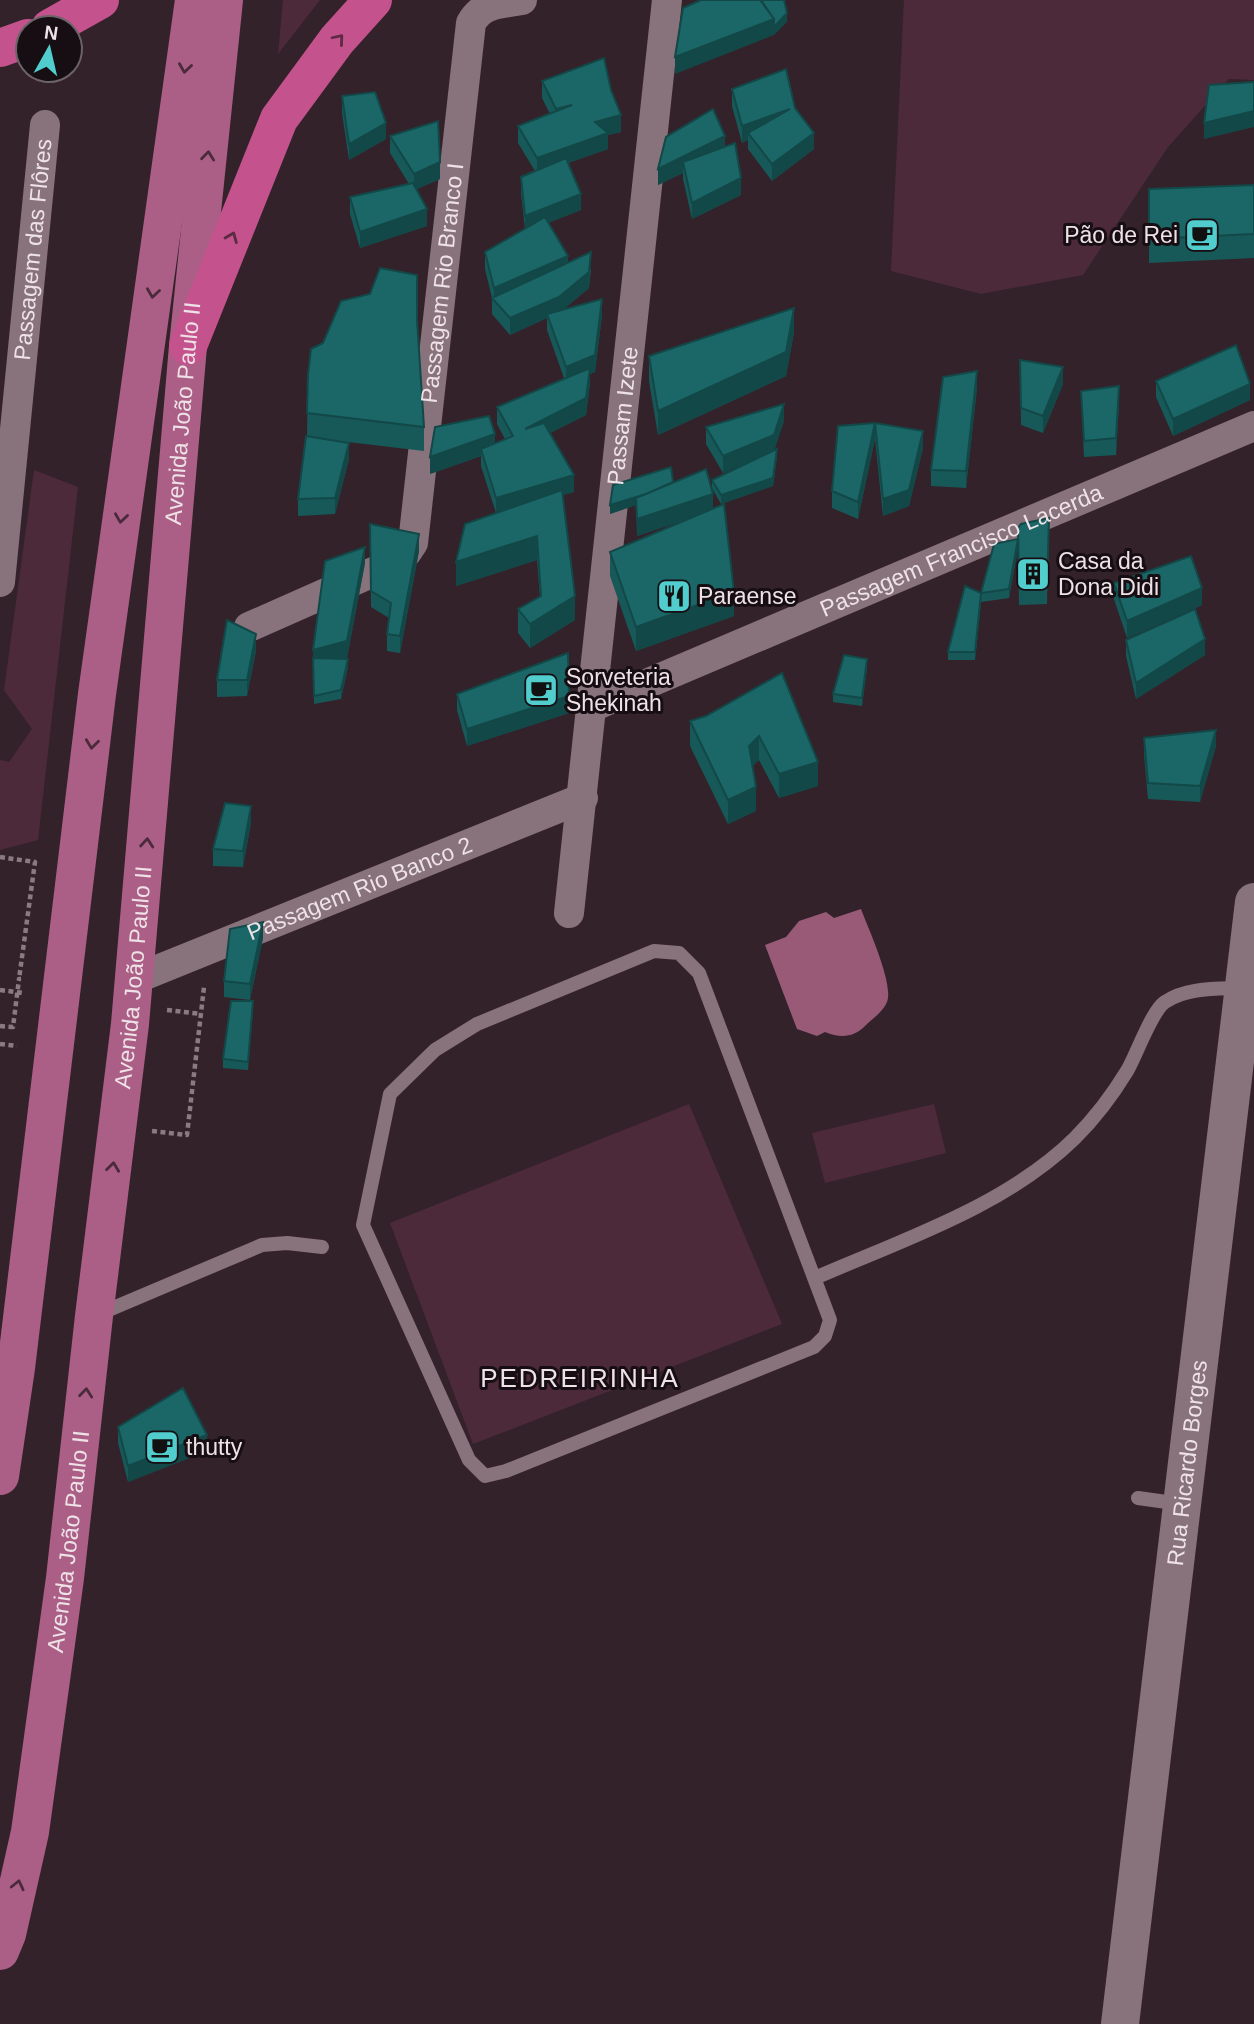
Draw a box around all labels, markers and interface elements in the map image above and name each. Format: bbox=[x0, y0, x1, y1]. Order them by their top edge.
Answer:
north arrow bbox=[14, 14, 84, 84]
text: N bbox=[43, 21, 60, 44]
one-way arrow bbox=[331, 34, 343, 47]
one-way arrow bbox=[177, 62, 192, 73]
street label: Passagem das Flôres bbox=[9, 138, 57, 362]
one-way arrow bbox=[200, 151, 215, 162]
street label: Passagem Rio Branco I bbox=[416, 161, 468, 405]
cafe icon: Pão de Rei bbox=[1183, 216, 1221, 254]
place label: Pão de Rei bbox=[1064, 222, 1178, 248]
one-way arrow bbox=[223, 232, 237, 244]
one-way arrow bbox=[146, 287, 161, 299]
street label: Avenida João Paulo II bbox=[160, 301, 205, 526]
street label: Passam Izete bbox=[602, 345, 643, 487]
street label: Passagem Francisco Lacerda bbox=[816, 479, 1106, 622]
one-way arrow bbox=[114, 512, 129, 524]
place label: Casa da Dona Didi bbox=[1058, 548, 1159, 600]
building icon: Casa da Dona Didi bbox=[1014, 555, 1052, 593]
restaurant icon: Paraense bbox=[655, 577, 693, 615]
place label: Paraense bbox=[698, 583, 796, 609]
place label: Sorveteria Shekinah bbox=[566, 664, 671, 716]
cafe icon: Sorveteria Shekinah bbox=[522, 671, 560, 709]
one-way arrow bbox=[84, 738, 99, 750]
street label: Passagem Rio Banco 2 bbox=[243, 831, 476, 945]
one-way arrow bbox=[139, 837, 154, 848]
street label: Avenida João Paulo II bbox=[109, 865, 156, 1090]
one-way arrow bbox=[105, 1161, 120, 1173]
street label: Rua Ricardo Borges bbox=[1162, 1359, 1212, 1567]
district label: PEDREIRINHA bbox=[480, 1363, 680, 1393]
one-way arrow bbox=[78, 1387, 93, 1399]
cafe icon: thutty bbox=[143, 1428, 181, 1466]
street label: Avenida João Paulo II bbox=[42, 1429, 94, 1654]
place label: thutty bbox=[186, 1434, 243, 1460]
one-way arrow bbox=[10, 1879, 24, 1891]

